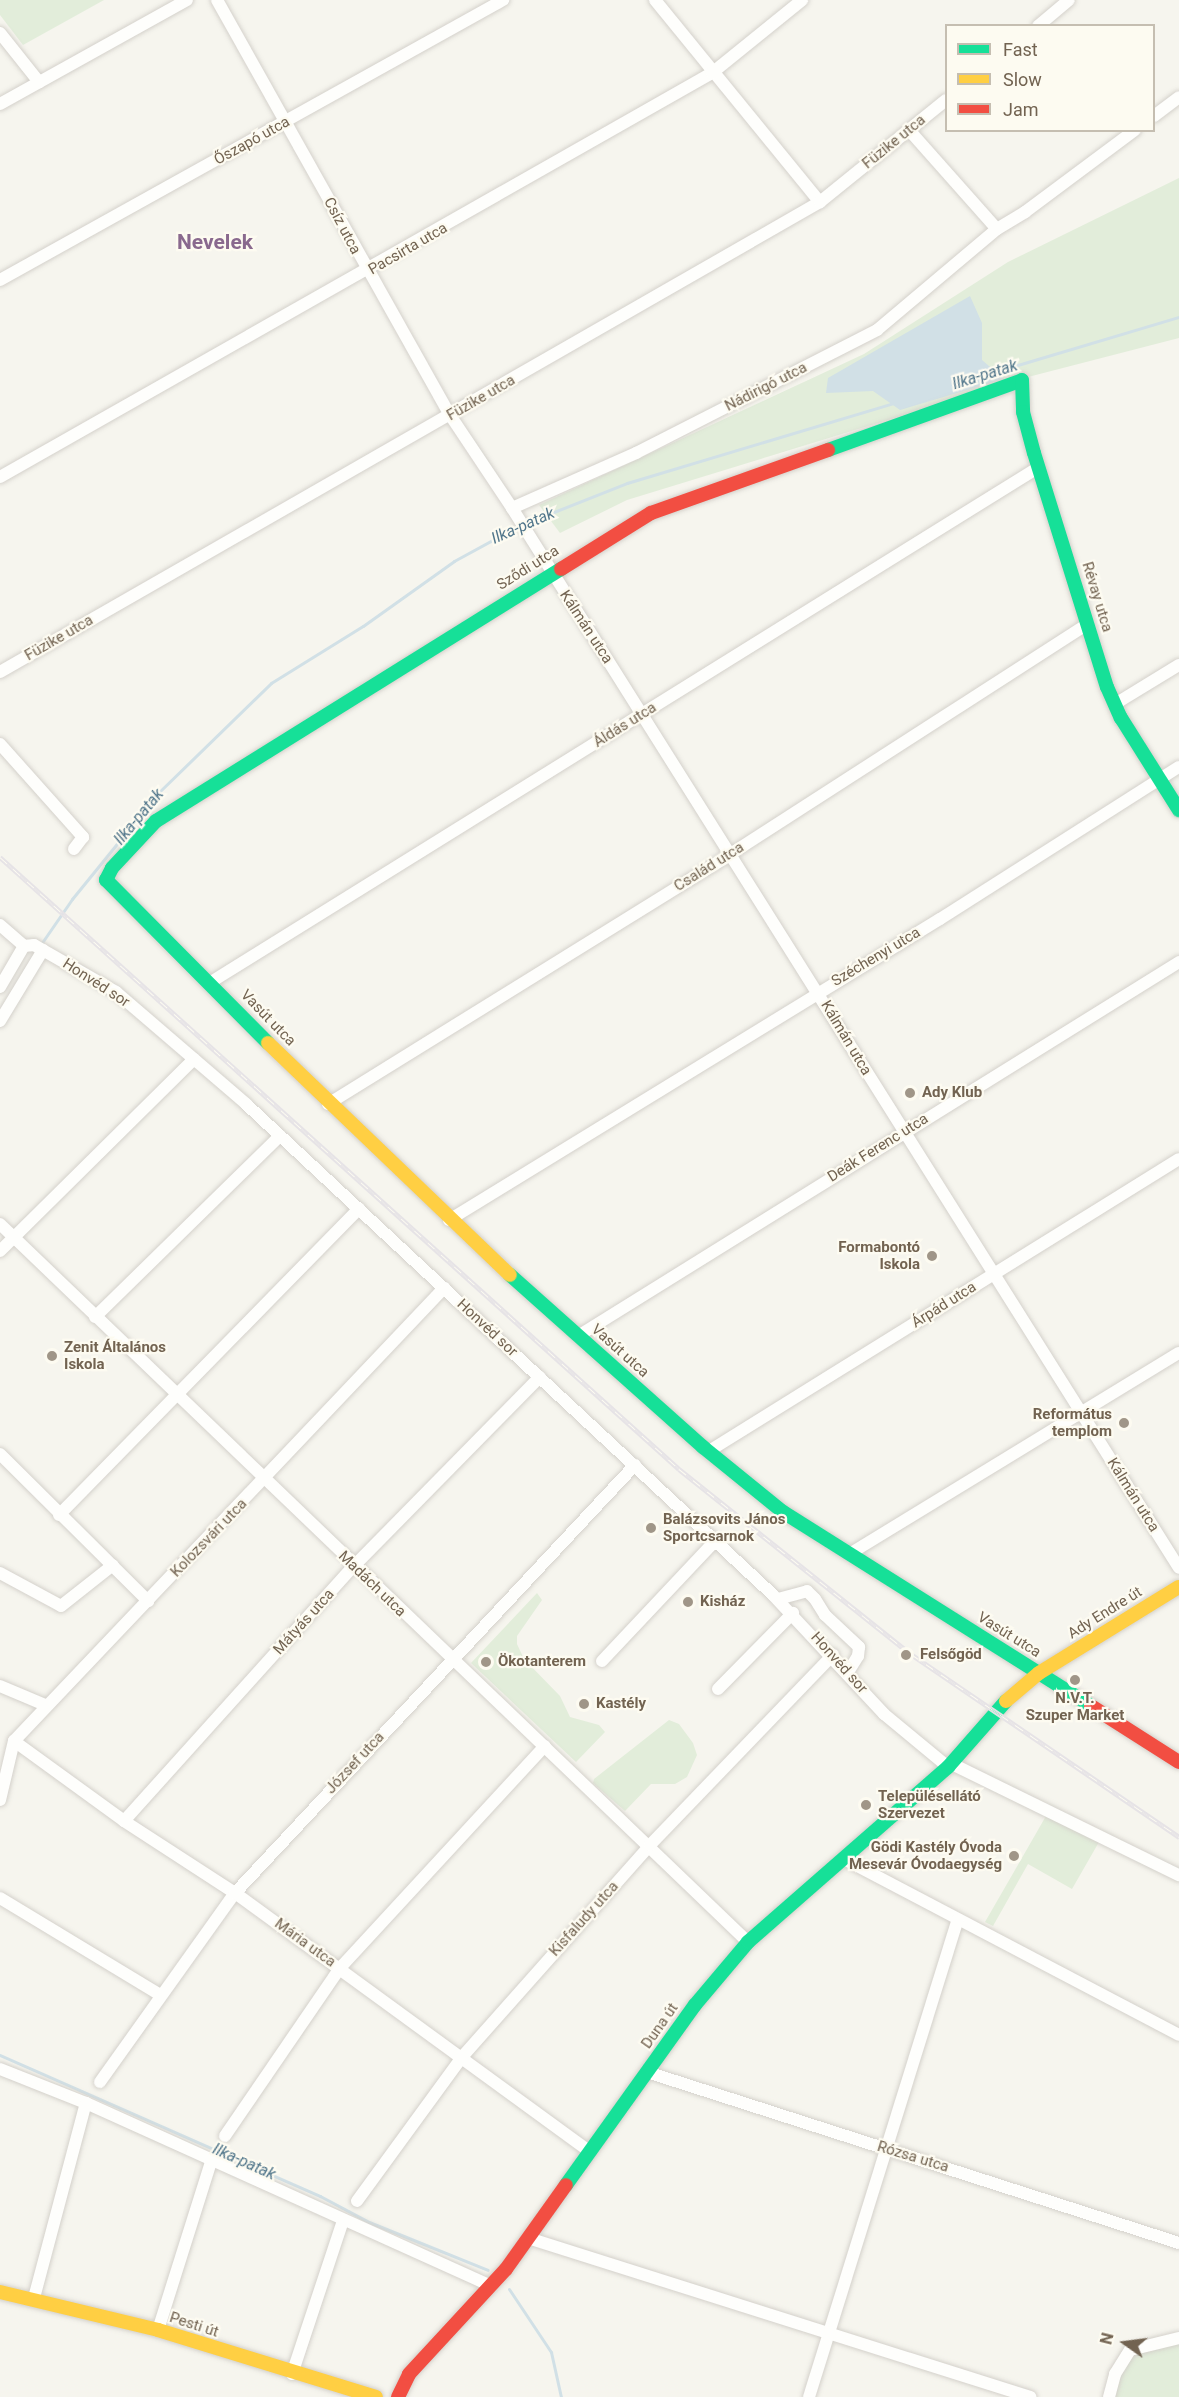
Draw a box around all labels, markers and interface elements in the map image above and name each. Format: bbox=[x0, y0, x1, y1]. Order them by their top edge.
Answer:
legend bbox=[945, 24, 1155, 132]
text: Fast bbox=[1003, 39, 1038, 60]
text: Slow bbox=[1003, 69, 1042, 90]
text: Jam bbox=[1003, 99, 1039, 120]
street label: Füzike utca bbox=[859, 111, 929, 173]
street label: Őszapó utca bbox=[211, 113, 293, 169]
street label: Csíz utca bbox=[320, 195, 364, 257]
street label: Pacsirta utca bbox=[365, 219, 451, 279]
district label: Nevelek bbox=[177, 229, 253, 255]
water label: Ilka-patak bbox=[950, 356, 1020, 394]
street label: Nádirigó utca bbox=[722, 359, 810, 415]
street label: Füzike utca bbox=[444, 371, 518, 425]
water label: Ilka-patak bbox=[488, 504, 558, 548]
street label: Sződi utca bbox=[494, 542, 562, 594]
street label: Révay utca bbox=[1078, 560, 1116, 634]
street label: Kálmán utca bbox=[556, 587, 616, 667]
street label: Füzike utca bbox=[22, 611, 96, 665]
street label: Áldás utca bbox=[590, 699, 660, 751]
water label: Ilka-patak bbox=[110, 785, 168, 849]
street label: Család utca bbox=[671, 838, 747, 896]
street label: Széchenyi utca bbox=[828, 923, 924, 991]
street label: Honvéd sor bbox=[59, 955, 133, 1011]
street label: Vasút utca bbox=[237, 986, 299, 1050]
street label: Kálmán utca bbox=[817, 997, 875, 1079]
place label: Ady Klub bbox=[922, 1084, 982, 1102]
marker: Ady Klub bbox=[903, 1086, 917, 1100]
street label: Deák Ferenc utca bbox=[824, 1110, 932, 1186]
place label: Formabontó Iskola bbox=[838, 1238, 920, 1273]
marker: Formabontó Iskola bbox=[925, 1249, 939, 1263]
street label: Árpád utca bbox=[908, 1278, 980, 1332]
street label: Honvéd sor bbox=[453, 1295, 521, 1361]
street label: Vasút utca bbox=[588, 1320, 652, 1382]
place label: Zenit Általános Iskola bbox=[64, 1338, 166, 1373]
marker: Zenit Általános Iskola bbox=[45, 1349, 59, 1363]
place label: Református templom bbox=[1033, 1405, 1112, 1440]
marker: Református templom bbox=[1117, 1416, 1131, 1430]
street label: Kálmán utca bbox=[1103, 1455, 1163, 1535]
street label: Kolozsvári utca bbox=[167, 1495, 251, 1581]
place label: Balázsovits János Sportcsarnok bbox=[663, 1510, 785, 1545]
marker: Balázsovits János Sportcsarnok bbox=[644, 1521, 658, 1535]
street label: Madách utca bbox=[334, 1547, 410, 1621]
street label: Ady Endre út bbox=[1065, 1583, 1145, 1643]
street label: Mátyás utca bbox=[270, 1586, 338, 1658]
place label: Kisház bbox=[700, 1593, 745, 1611]
marker: Kisház bbox=[681, 1595, 695, 1609]
street label: Vasút utca bbox=[974, 1609, 1044, 1661]
street label: Honvéd sor bbox=[807, 1629, 871, 1697]
marker: Felsőgöd bbox=[897, 1646, 915, 1664]
place label: Felsőgöd bbox=[920, 1646, 982, 1664]
place label: Ökotanterem bbox=[498, 1653, 586, 1671]
marker: Ökotanterem bbox=[479, 1655, 493, 1669]
marker: N.V.T. Szuper Market bbox=[1068, 1673, 1082, 1687]
place label: N.V.T. Szuper Market bbox=[1026, 1689, 1124, 1724]
place label: Kastély bbox=[596, 1695, 646, 1713]
marker: Kastély bbox=[577, 1697, 591, 1711]
street label: József utca bbox=[322, 1728, 388, 1798]
place label: Településellátó Szervezet bbox=[878, 1787, 981, 1822]
marker: Településellátó Szervezet bbox=[859, 1798, 873, 1812]
place label: Gödi Kastély Óvoda Mesevár Óvodaegység bbox=[849, 1838, 1002, 1873]
marker: Gödi Kastély Óvoda Mesevár Óvodaegység bbox=[1007, 1849, 1021, 1863]
street label: Kisfaludy utca bbox=[546, 1878, 622, 1960]
street label: Mária utca bbox=[271, 1915, 339, 1971]
street label: Duna út bbox=[638, 2000, 682, 2052]
street label: Rózsa utca bbox=[875, 2138, 951, 2176]
water label: Ilka-patak bbox=[209, 2140, 279, 2184]
street label: Pesti út bbox=[167, 2309, 221, 2341]
north arrow bbox=[1095, 2313, 1155, 2373]
text: N bbox=[1096, 2331, 1118, 2346]

